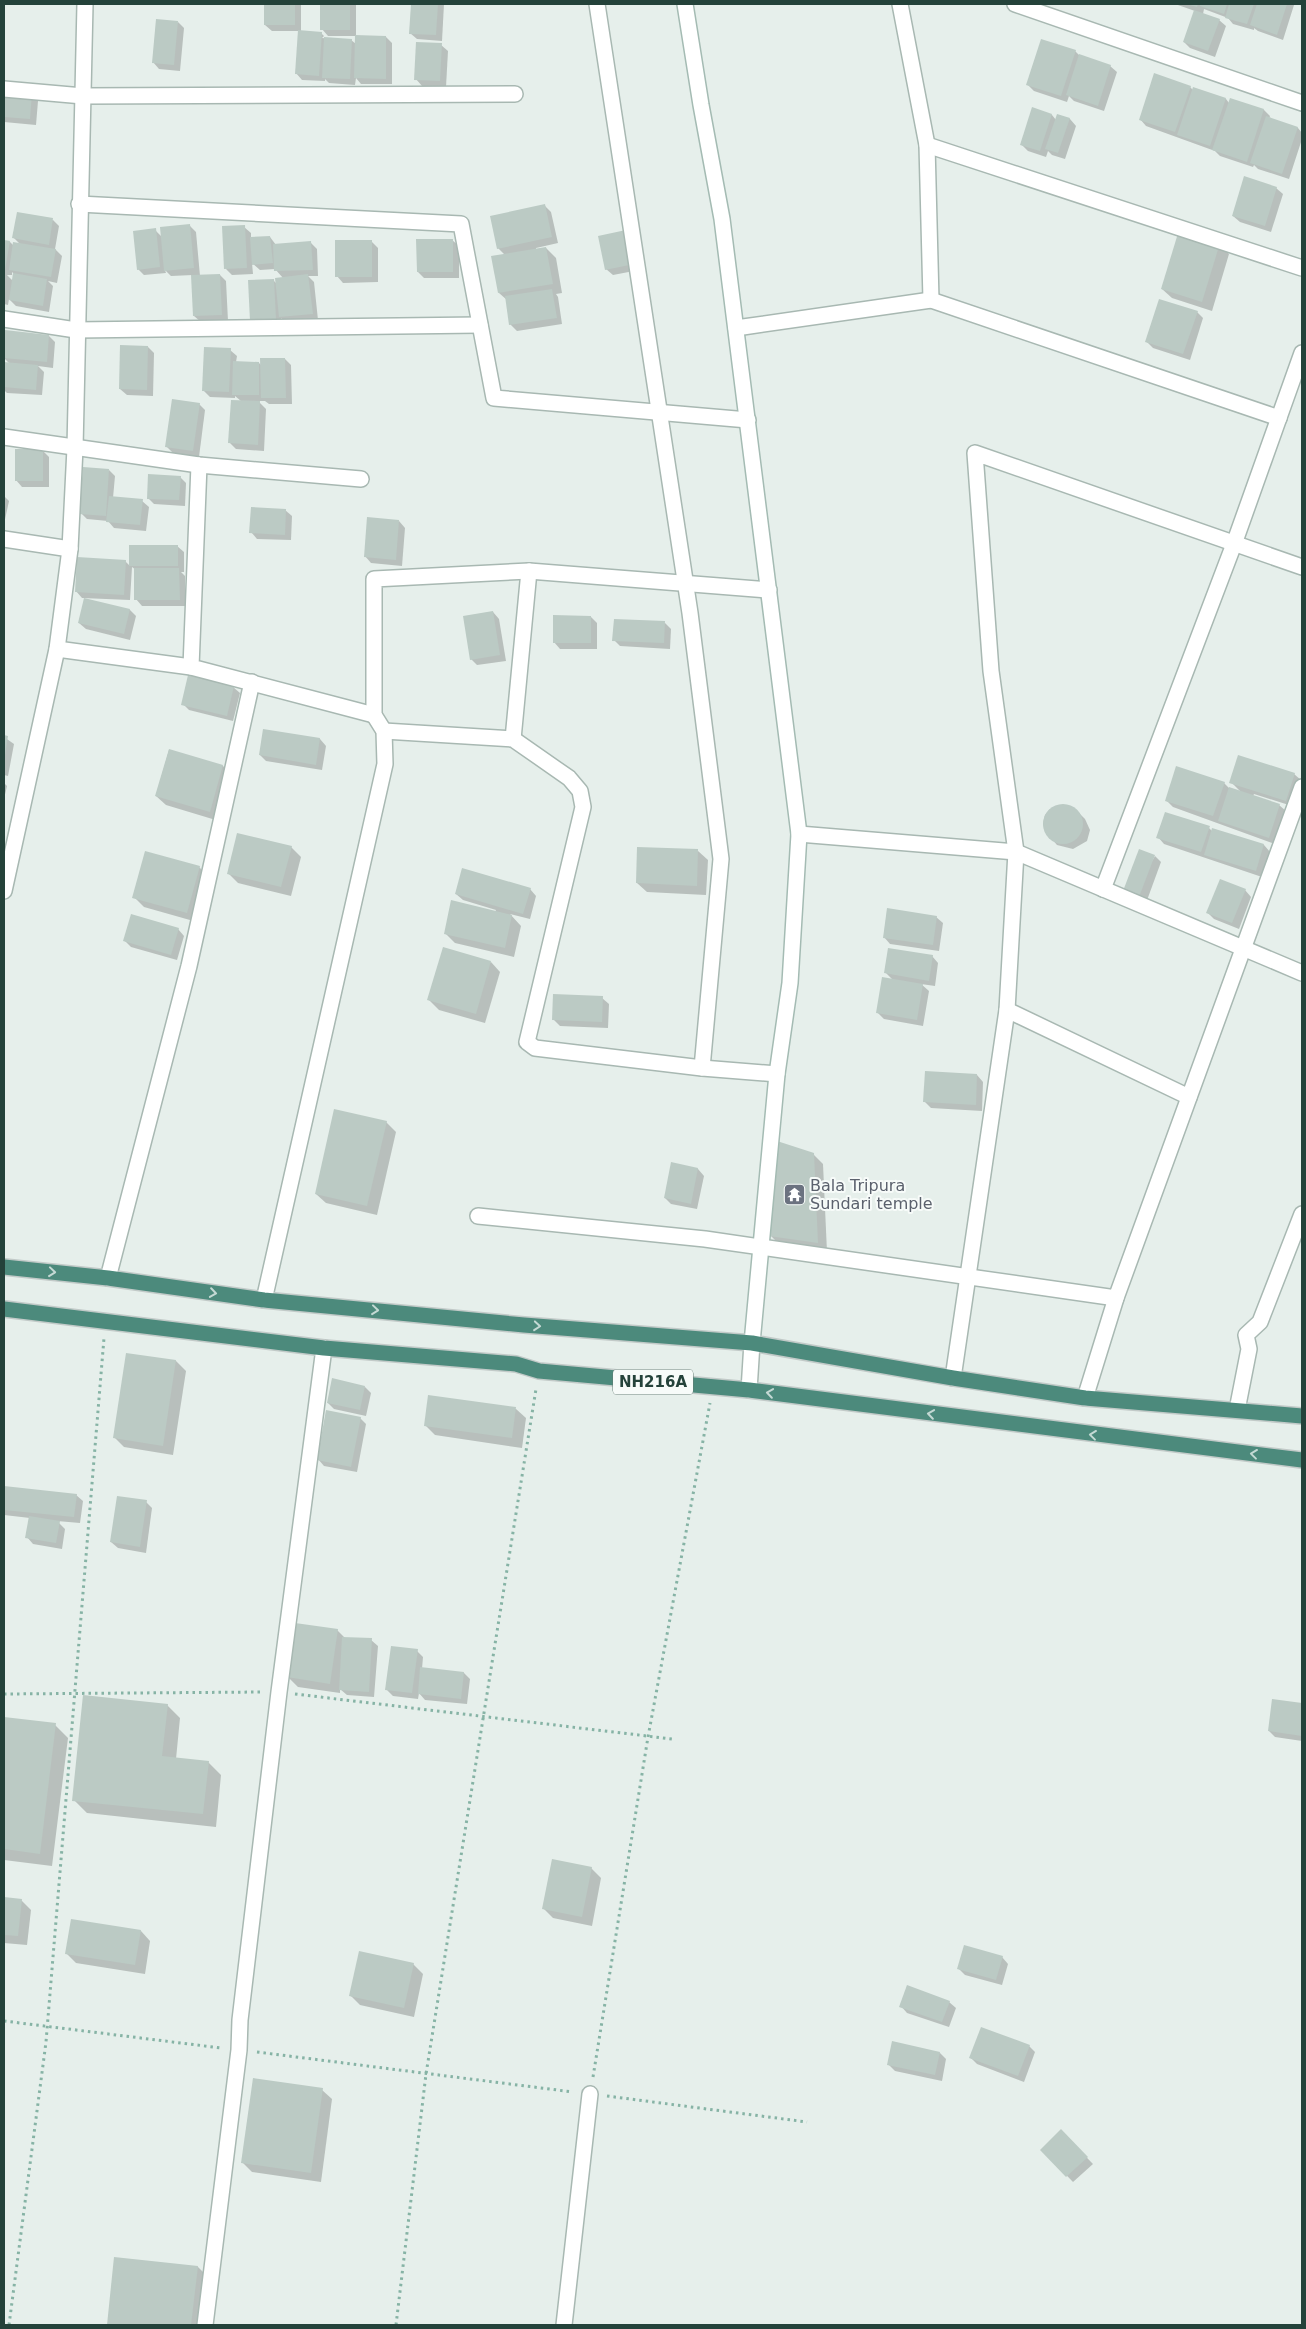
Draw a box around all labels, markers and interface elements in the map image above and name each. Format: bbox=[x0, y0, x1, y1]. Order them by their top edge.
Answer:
place label: Bala Tripura Sundari temple bbox=[810, 1176, 933, 1213]
temple icon: Bala Tripura Sundari temple bbox=[782, 1182, 806, 1206]
one-way arrow bbox=[49, 1266, 57, 1277]
one-way arrow bbox=[209, 1287, 218, 1297]
one-way arrow bbox=[371, 1304, 379, 1315]
one-way arrow bbox=[533, 1320, 541, 1331]
road number: NH216A bbox=[613, 1370, 693, 1394]
one-way arrow bbox=[766, 1388, 774, 1399]
one-way arrow bbox=[927, 1409, 935, 1420]
one-way arrow bbox=[1088, 1430, 1096, 1441]
one-way arrow bbox=[1250, 1449, 1258, 1460]

